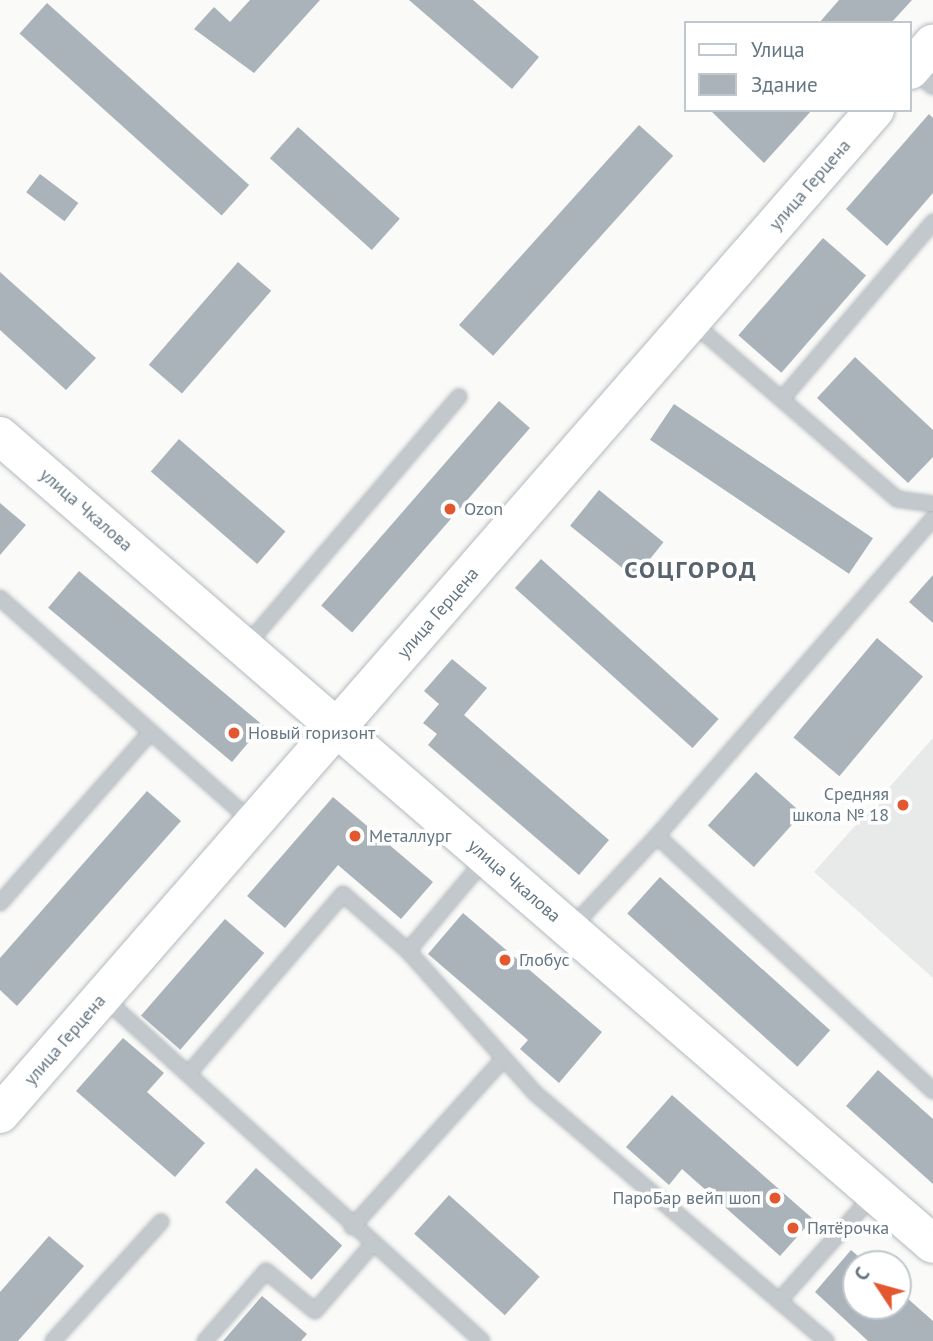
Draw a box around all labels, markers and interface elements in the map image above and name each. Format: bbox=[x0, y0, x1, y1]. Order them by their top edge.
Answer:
legend bbox=[684, 21, 912, 112]
text: Улица bbox=[751, 36, 805, 63]
text: Здание bbox=[751, 71, 818, 98]
street label: улица Герцена bbox=[765, 135, 855, 235]
street label: улица Чкалова bbox=[35, 464, 137, 556]
place label: Ozon bbox=[464, 498, 503, 520]
marker: Ozon bbox=[442, 501, 458, 517]
district label: СОЦГОРОД bbox=[625, 556, 757, 584]
street label: улица Герцена bbox=[393, 563, 483, 663]
place label: Новый горизонт bbox=[248, 722, 375, 744]
marker: Новый горизонт bbox=[226, 725, 242, 741]
place label: Средняя школа № 18 bbox=[792, 784, 889, 826]
marker: Средняя школа № 18 bbox=[895, 797, 911, 813]
place label: Металлург bbox=[369, 825, 451, 847]
marker: Металлург bbox=[347, 828, 363, 844]
street label: улица Чкалова bbox=[463, 835, 565, 927]
place label: Глобус bbox=[519, 949, 570, 971]
marker: Глобус bbox=[497, 952, 513, 968]
street label: улица Герцена bbox=[20, 990, 110, 1090]
place label: ПароБар вейп шоп bbox=[613, 1187, 761, 1209]
marker: ПароБар вейп шоп bbox=[767, 1190, 783, 1206]
place label: Пятёрочка bbox=[807, 1217, 889, 1239]
marker: Пятёрочка bbox=[785, 1220, 801, 1236]
north arrow bbox=[842, 1250, 912, 1320]
text: С bbox=[849, 1262, 874, 1285]

